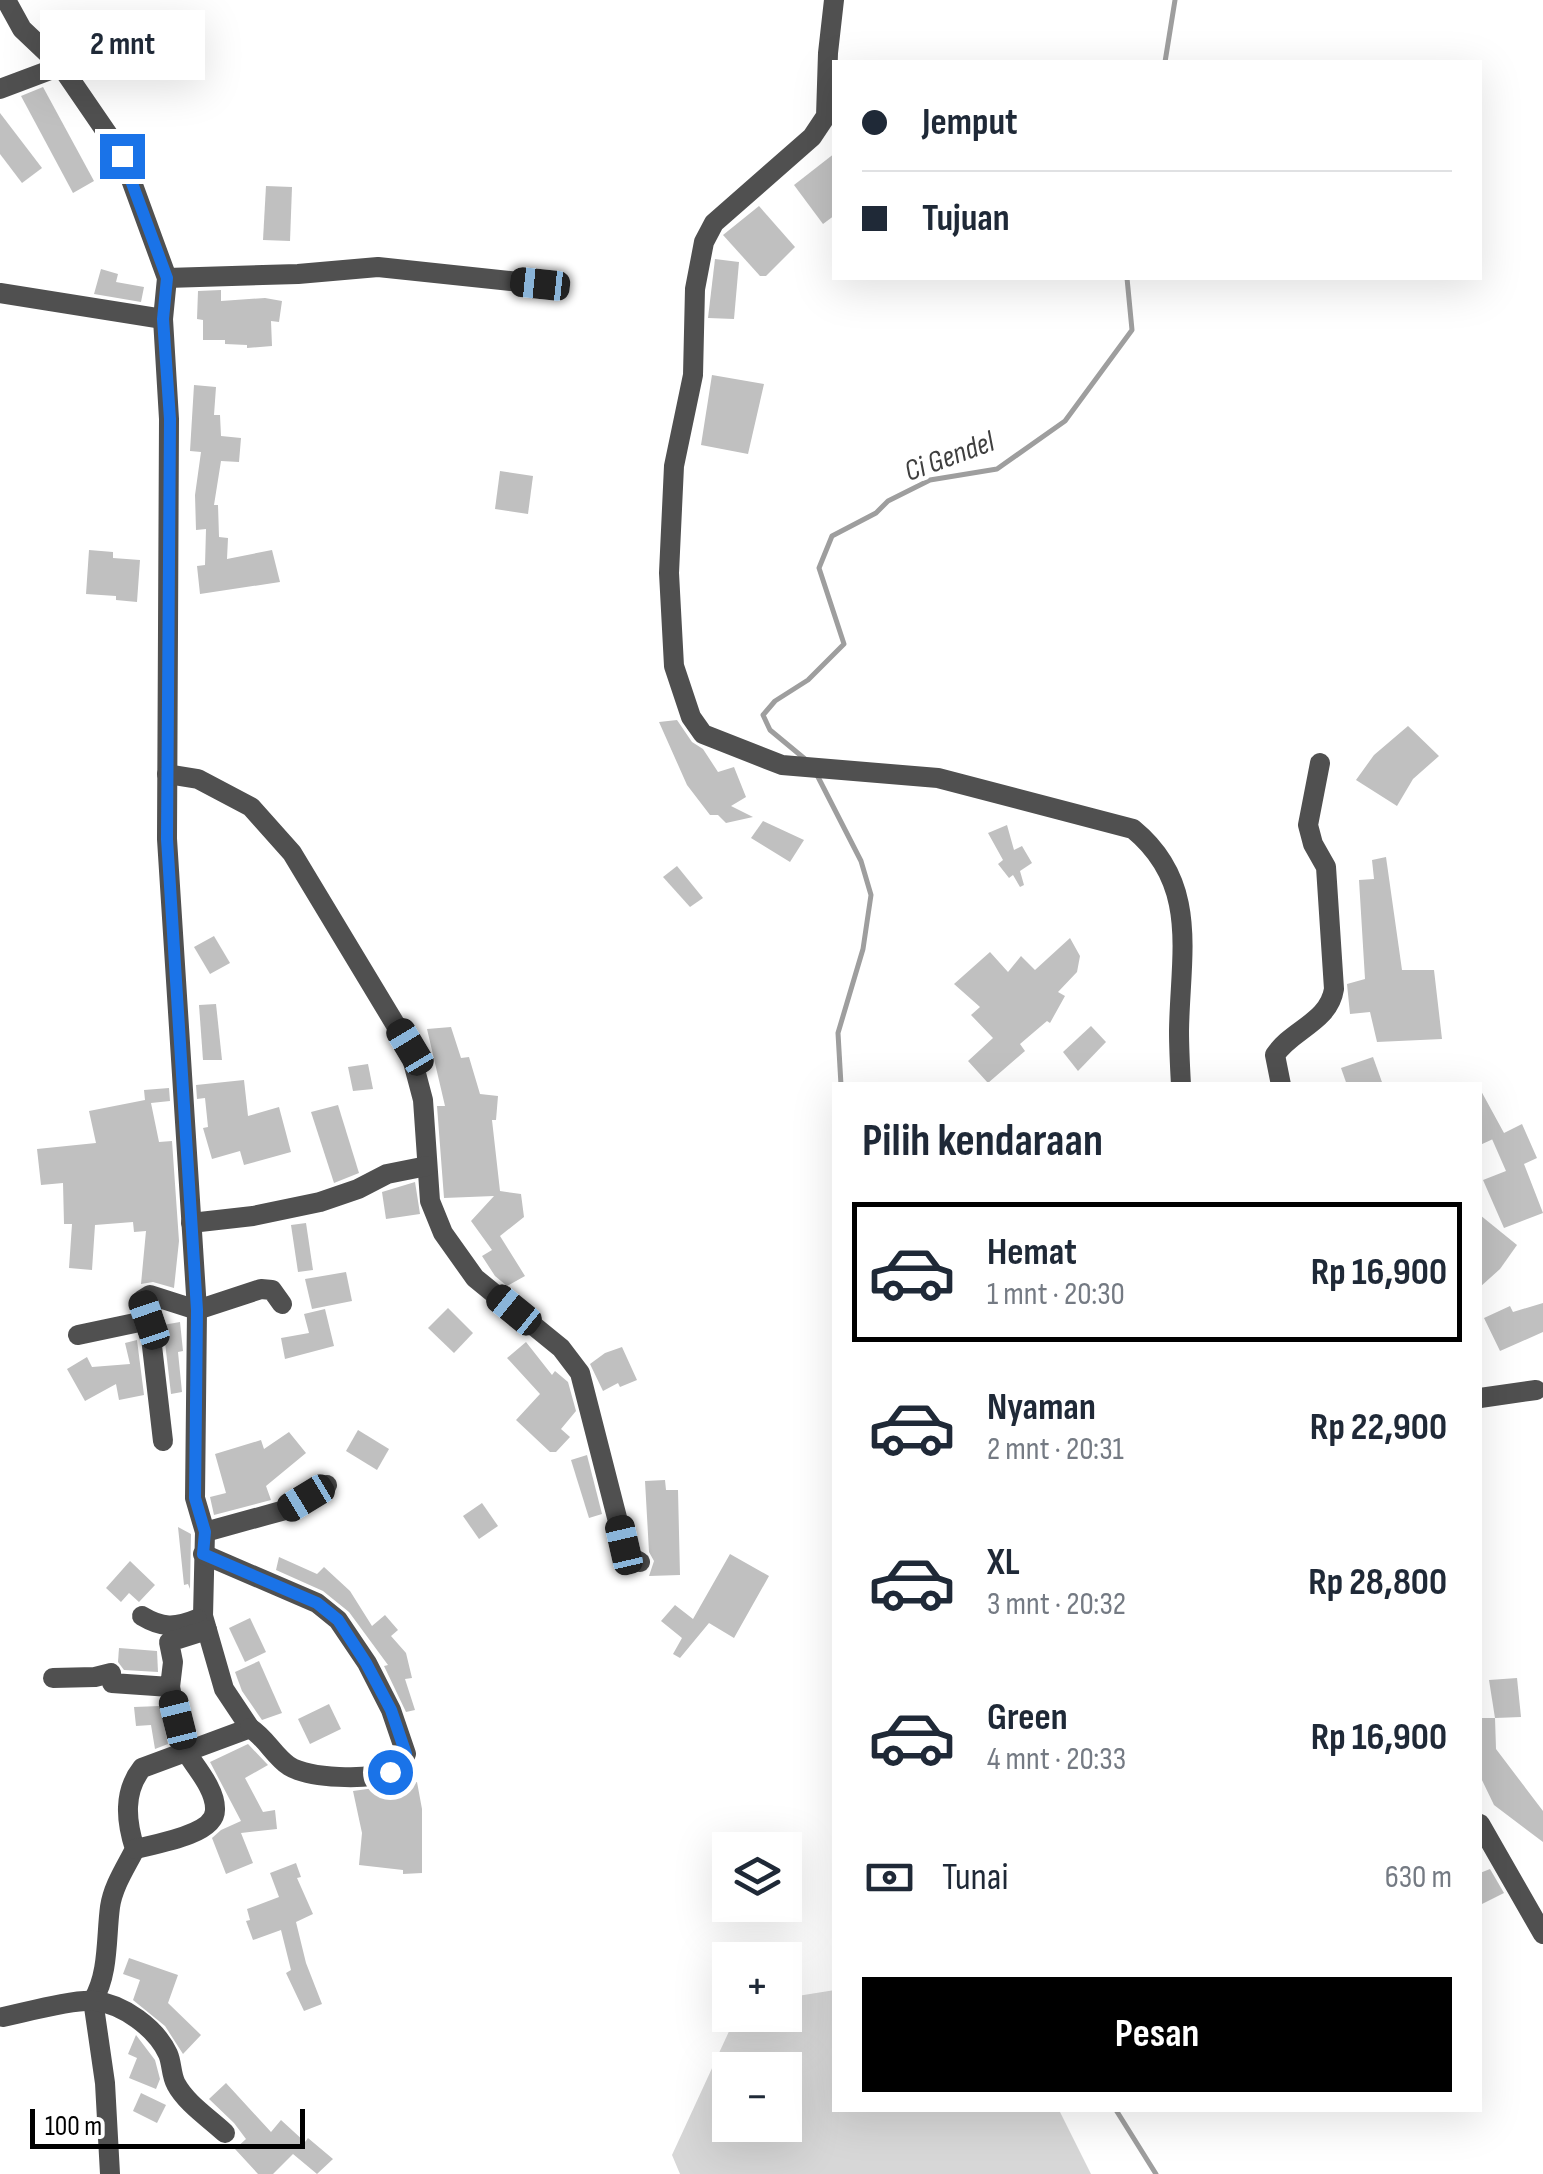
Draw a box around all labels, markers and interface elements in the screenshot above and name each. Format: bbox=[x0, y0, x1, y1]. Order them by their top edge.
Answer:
callout: 2 mnt bbox=[39, 11, 204, 81]
text: 2 mnt bbox=[90, 25, 155, 64]
text: Jemput bbox=[922, 100, 1018, 145]
route end bbox=[100, 134, 145, 179]
text: Tujuan bbox=[922, 196, 1010, 241]
car bbox=[509, 266, 571, 302]
water label: Ci Gendel bbox=[900, 424, 1001, 490]
car bbox=[382, 1014, 438, 1080]
text: Pilih kendaraan bbox=[862, 1114, 1103, 1169]
icon: car bbox=[867, 1227, 957, 1317]
text: Hemat bbox=[987, 1230, 1077, 1275]
text: Rp 16,900 bbox=[1311, 1250, 1447, 1295]
text: 1 mnt · 20:30 bbox=[987, 1275, 1125, 1314]
car bbox=[481, 1279, 547, 1341]
car bbox=[125, 1287, 173, 1353]
icon: car bbox=[867, 1382, 957, 1472]
text: Nyaman bbox=[987, 1385, 1096, 1430]
text: Rp 22,900 bbox=[1310, 1405, 1447, 1450]
text: 2 mnt · 20:31 bbox=[987, 1430, 1124, 1469]
car bbox=[273, 1470, 339, 1526]
car bbox=[603, 1512, 645, 1578]
icon: car bbox=[867, 1537, 957, 1627]
text: XL bbox=[987, 1540, 1020, 1585]
text: Rp 28,800 bbox=[1308, 1560, 1447, 1605]
text: 3 mnt · 20:32 bbox=[987, 1585, 1126, 1624]
car bbox=[156, 1687, 200, 1753]
icon: car bbox=[867, 1692, 957, 1782]
text: Green bbox=[987, 1695, 1068, 1740]
text: Rp 16,900 bbox=[1311, 1715, 1447, 1760]
text: 4 mnt · 20:33 bbox=[987, 1740, 1126, 1779]
route start bbox=[368, 1750, 413, 1795]
map controls bbox=[712, 1832, 802, 2142]
button: layers bbox=[712, 1832, 802, 1922]
icon: cash bbox=[862, 1850, 917, 1905]
text: Tunai bbox=[942, 1855, 1009, 1900]
text: 630 m bbox=[1385, 1858, 1452, 1897]
button: + bbox=[712, 1942, 802, 2032]
button: Pesan bbox=[862, 1977, 1452, 2092]
button: − bbox=[712, 2052, 802, 2142]
scale bar bbox=[30, 2104, 305, 2148]
text: 100 m bbox=[45, 2110, 102, 2143]

